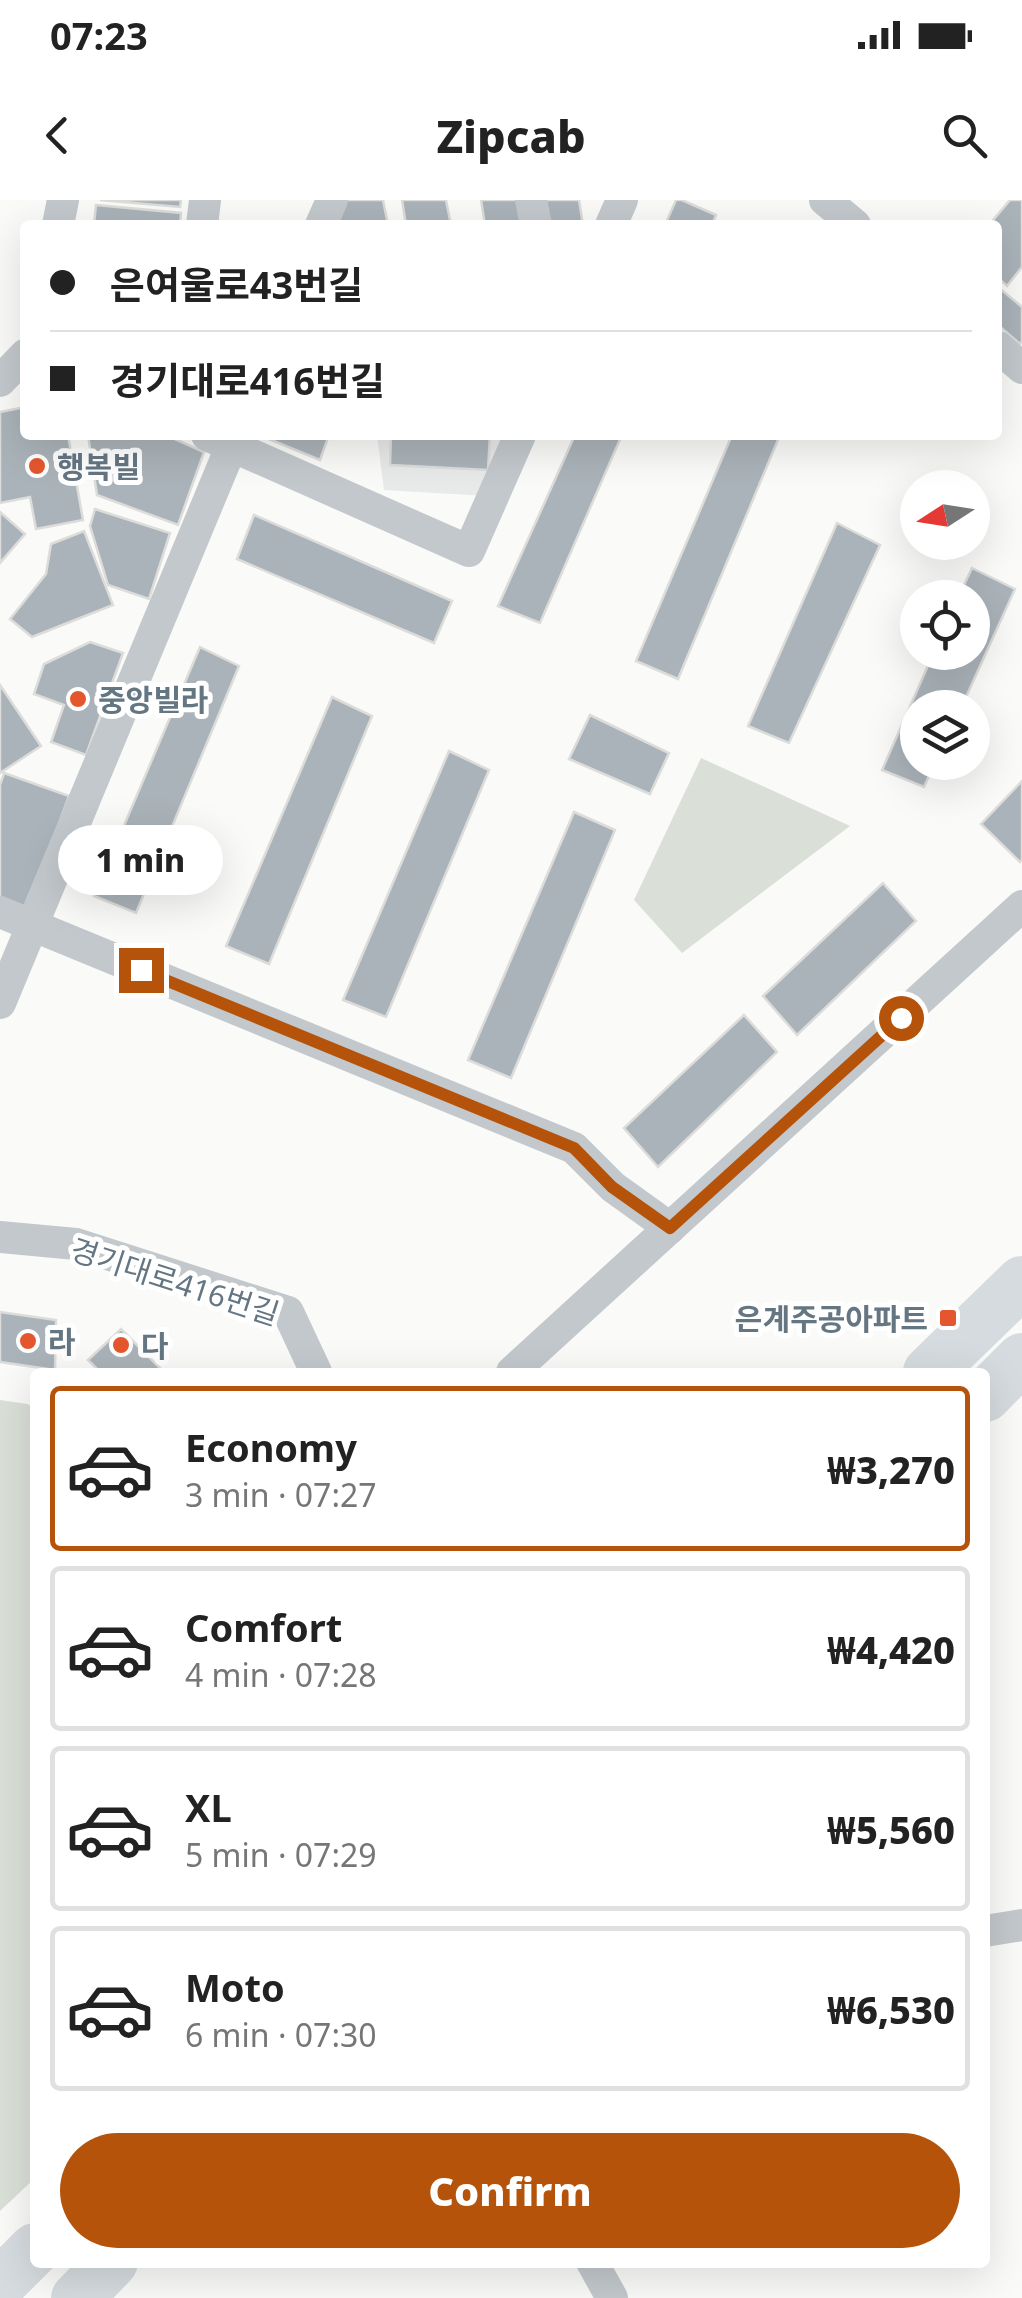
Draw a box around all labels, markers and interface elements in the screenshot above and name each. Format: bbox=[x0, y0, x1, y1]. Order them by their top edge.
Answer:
text: 07:23 bbox=[50, 9, 148, 61]
text: Zipcab bbox=[436, 105, 586, 166]
icon: back bbox=[30, 108, 85, 163]
icon: search bbox=[937, 108, 992, 163]
text: 은여울로43번길 bbox=[110, 258, 363, 310]
text: 경기대로416번길 bbox=[110, 354, 385, 406]
place label: 행복빌 bbox=[57, 446, 140, 487]
marker: 행복빌 bbox=[26, 455, 48, 477]
north arrow bbox=[900, 470, 990, 560]
map controls bbox=[900, 470, 990, 780]
button: locate bbox=[900, 580, 990, 670]
place label: 중앙빌라 bbox=[98, 679, 208, 720]
marker: 중앙빌라 bbox=[67, 688, 89, 710]
button: layers bbox=[900, 690, 990, 780]
callout: 1 min bbox=[58, 825, 224, 895]
text: 1 min bbox=[96, 838, 185, 881]
route end bbox=[119, 948, 164, 993]
route start bbox=[879, 996, 924, 1041]
street label: 경기대로416번길 bbox=[65, 1228, 285, 1334]
place label: 은계주공아파트 bbox=[735, 1298, 928, 1339]
marker: 은계주공아파트 bbox=[937, 1307, 959, 1329]
place label: 라 bbox=[48, 1321, 76, 1362]
place label: 다 bbox=[141, 1325, 169, 1366]
marker: 라 bbox=[17, 1330, 39, 1352]
marker: 다 bbox=[110, 1334, 132, 1356]
text: Economy bbox=[185, 1421, 357, 1473]
icon: car bbox=[65, 1424, 155, 1514]
text: ₩3,270 bbox=[827, 1443, 955, 1495]
text: 3 min · 07:27 bbox=[185, 1473, 377, 1516]
text: Comfort bbox=[185, 1601, 342, 1653]
icon: car bbox=[65, 1604, 155, 1694]
text: ₩4,420 bbox=[827, 1623, 955, 1675]
text: 4 min · 07:28 bbox=[185, 1653, 377, 1696]
text: XL bbox=[185, 1781, 232, 1833]
icon: car bbox=[65, 1784, 155, 1874]
text: ₩5,560 bbox=[827, 1803, 955, 1855]
text: 5 min · 07:29 bbox=[185, 1833, 377, 1876]
text: Moto bbox=[185, 1961, 285, 2013]
icon: car bbox=[65, 1964, 155, 2054]
text: ₩6,530 bbox=[827, 1983, 955, 2035]
text: 6 min · 07:30 bbox=[185, 2013, 377, 2056]
button: Confirm bbox=[60, 2133, 960, 2248]

